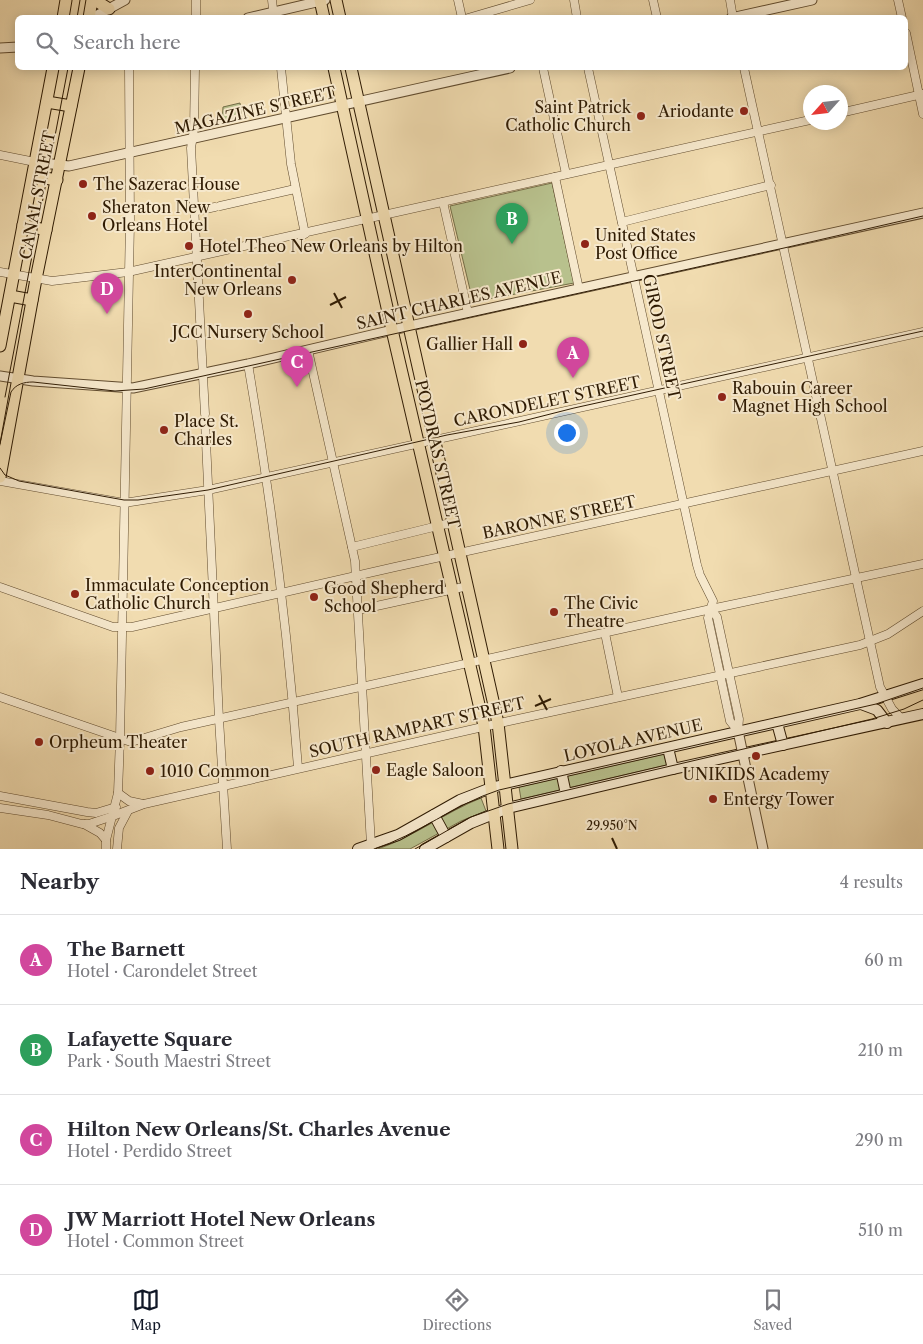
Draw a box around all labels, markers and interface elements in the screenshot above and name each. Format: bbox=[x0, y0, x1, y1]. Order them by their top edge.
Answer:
search box bbox=[15, 15, 908, 70]
icon: search bbox=[33, 29, 61, 57]
text: Search here bbox=[73, 31, 181, 54]
street label: MAGAZINE STREET bbox=[173, 82, 337, 138]
north arrow bbox=[803, 85, 848, 130]
place label: Saint Patrick Catholic Church bbox=[505, 97, 632, 135]
place label: Ariodante bbox=[657, 101, 734, 121]
marker: Ariodante bbox=[738, 105, 750, 117]
marker: Saint Patrick Catholic Church bbox=[635, 110, 647, 122]
street label: CANAL STREET bbox=[15, 129, 59, 261]
place label: The Sazerac House bbox=[93, 174, 240, 194]
marker: The Sazerac House bbox=[77, 178, 89, 190]
place label: Sheraton New Orleans Hotel bbox=[102, 197, 211, 235]
pin: B bbox=[496, 203, 528, 244]
marker: Sheraton New Orleans Hotel bbox=[86, 210, 98, 222]
place label: United States Post Office bbox=[595, 225, 696, 263]
place label: Hotel Theo New Orleans by Hilton bbox=[199, 236, 463, 256]
marker: United States Post Office bbox=[579, 238, 591, 250]
marker: Hotel Theo New Orleans by Hilton bbox=[183, 240, 195, 252]
place label: InterContinental New Orleans bbox=[154, 261, 282, 299]
street label: SAINT CHARLES AVENUE bbox=[354, 267, 564, 333]
street label: GIROD STREET bbox=[639, 272, 685, 402]
pin: D bbox=[91, 273, 123, 314]
marker: InterContinental New Orleans bbox=[286, 274, 298, 286]
marker: JCC Nursery School bbox=[242, 308, 254, 320]
place label: JCC Nursery School bbox=[169, 322, 324, 342]
place label: Gallier Hall bbox=[426, 334, 513, 354]
pin: A bbox=[557, 337, 589, 378]
marker: Gallier Hall bbox=[517, 338, 529, 350]
pin: C bbox=[281, 346, 313, 387]
street label: CARONDELET STREET bbox=[452, 371, 642, 431]
street label: POYDRAS STREET bbox=[411, 378, 465, 530]
place label: Rabouin Career Magnet High School bbox=[732, 378, 888, 416]
marker: Rabouin Career Magnet High School bbox=[716, 391, 728, 403]
place label: Place St. Charles bbox=[174, 411, 239, 449]
your location bbox=[554, 420, 580, 446]
marker: Place St. Charles bbox=[158, 424, 170, 436]
street label: BARONNE STREET bbox=[480, 491, 638, 543]
place label: Immaculate Conception Catholic Church bbox=[85, 575, 269, 613]
place label: Good Shepherd School bbox=[324, 578, 444, 616]
marker: Immaculate Conception Catholic Church bbox=[69, 588, 81, 600]
marker: Good Shepherd School bbox=[308, 591, 320, 603]
place label: The Civic Theatre bbox=[564, 593, 638, 631]
marker: The Civic Theatre bbox=[548, 606, 560, 618]
street label: SOUTH RAMPART STREET bbox=[307, 692, 527, 762]
street label: LOYOLA AVENUE bbox=[562, 714, 704, 766]
place label: Orpheum Theater bbox=[49, 732, 187, 752]
marker: Orpheum Theater bbox=[33, 736, 45, 748]
marker: UNIKIDS Academy bbox=[750, 750, 762, 762]
place label: Eagle Saloon bbox=[386, 760, 484, 780]
place label: 1010 Common bbox=[160, 761, 270, 781]
marker: Eagle Saloon bbox=[370, 764, 382, 776]
place label: UNIKIDS Academy bbox=[683, 764, 830, 784]
marker: 1010 Common bbox=[144, 765, 156, 777]
place label: Entergy Tower bbox=[723, 789, 835, 809]
marker: Entergy Tower bbox=[707, 793, 719, 805]
text: 29.950°N bbox=[586, 818, 638, 833]
text: Nearby bbox=[20, 869, 99, 894]
text: 4 results bbox=[840, 872, 903, 892]
text: The Barnett bbox=[67, 938, 185, 961]
text: A bbox=[30, 950, 42, 970]
text: 60 m bbox=[864, 950, 903, 970]
text: Hotel · Carondelet Street bbox=[67, 961, 257, 981]
text: Lafayette Square bbox=[67, 1028, 232, 1051]
text: B bbox=[30, 1040, 42, 1060]
text: 210 m bbox=[858, 1040, 903, 1060]
text: Park · South Maestri Street bbox=[67, 1051, 271, 1071]
text: Hilton New Orleans/St. Charles Avenue bbox=[67, 1118, 450, 1141]
text: C bbox=[30, 1130, 42, 1150]
text: 290 m bbox=[855, 1130, 903, 1150]
text: Hotel · Perdido Street bbox=[67, 1141, 232, 1161]
text: JW Marriott Hotel New Orleans bbox=[67, 1208, 375, 1231]
text: D bbox=[29, 1220, 43, 1240]
text: 510 m bbox=[858, 1220, 903, 1240]
text: Hotel · Common Street bbox=[67, 1231, 244, 1251]
tab: Map bbox=[131, 1286, 161, 1334]
tab: Directions bbox=[422, 1286, 492, 1334]
tab: Saved bbox=[753, 1286, 792, 1334]

